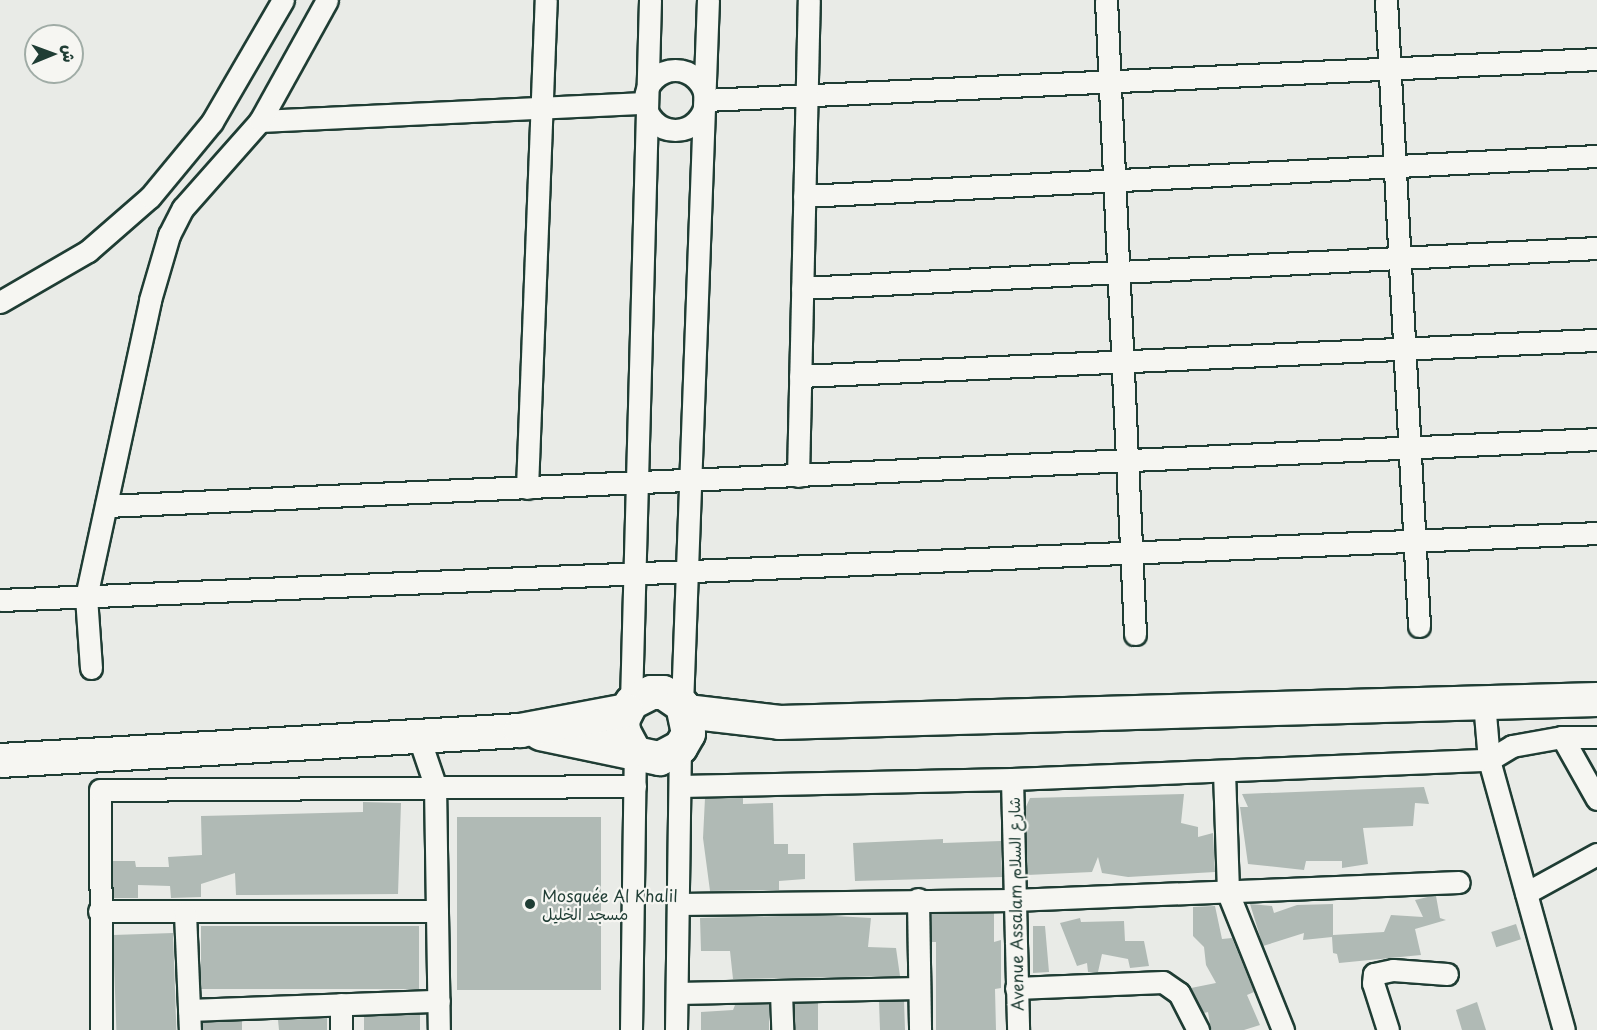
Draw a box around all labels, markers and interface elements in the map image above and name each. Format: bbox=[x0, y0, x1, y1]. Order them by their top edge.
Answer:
north arrow bbox=[24, 24, 84, 84]
text: ش bbox=[58, 45, 82, 63]
street label: Avenue Assalam شارع السلام bbox=[1004, 797, 1026, 1011]
place label: Mosquée Al Khalil مسجد الخليل bbox=[542, 885, 679, 923]
marker: Mosquée Al Khalil مسجد الخليل bbox=[523, 897, 537, 911]

